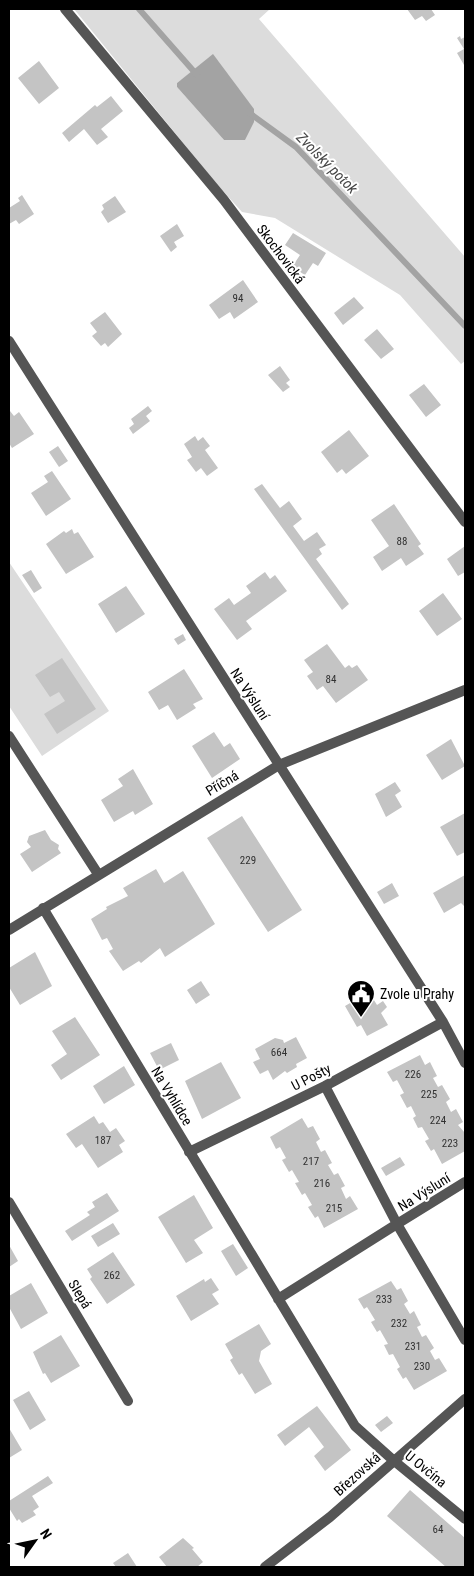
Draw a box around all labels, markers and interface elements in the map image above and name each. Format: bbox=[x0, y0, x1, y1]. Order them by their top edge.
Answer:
water label: Zvolský potok bbox=[292, 128, 362, 198]
street label: Skochovická bbox=[254, 221, 308, 287]
house number: 94 bbox=[233, 292, 244, 305]
house number: 88 bbox=[397, 535, 407, 548]
street label: Na Výsluní bbox=[227, 665, 273, 724]
house number: 84 bbox=[326, 673, 337, 686]
street label: Příčná bbox=[203, 767, 241, 799]
house number: 229 bbox=[240, 854, 256, 867]
public building icon: Zvole u Prahy bbox=[346, 979, 376, 1018]
place label: Zvole u Prahy bbox=[380, 986, 454, 1002]
house number: 664 bbox=[271, 1046, 288, 1059]
street label: U Pošty bbox=[289, 1060, 334, 1094]
street label: Na Vyhlídce bbox=[148, 1064, 196, 1129]
house number: 226 bbox=[405, 1068, 421, 1081]
house number: 225 bbox=[421, 1088, 437, 1101]
house number: 224 bbox=[430, 1114, 447, 1127]
house number: 187 bbox=[95, 1134, 111, 1147]
house number: 223 bbox=[442, 1137, 458, 1150]
house number: 217 bbox=[303, 1155, 319, 1168]
street label: Na Výsluní bbox=[395, 1169, 454, 1214]
house number: 216 bbox=[314, 1177, 330, 1190]
house number: 215 bbox=[326, 1202, 342, 1215]
house number: 262 bbox=[104, 1269, 120, 1282]
street label: Slepá bbox=[65, 1277, 95, 1311]
house number: 233 bbox=[376, 1293, 392, 1306]
house number: 232 bbox=[391, 1317, 407, 1330]
house number: 231 bbox=[405, 1340, 421, 1353]
house number: 230 bbox=[414, 1360, 430, 1373]
street label: U Ovčína bbox=[402, 1447, 450, 1491]
street label: Březovská bbox=[331, 1449, 383, 1499]
north arrow bbox=[10, 1516, 60, 1566]
house number: 64 bbox=[433, 1523, 444, 1536]
text: N bbox=[37, 1526, 55, 1542]

